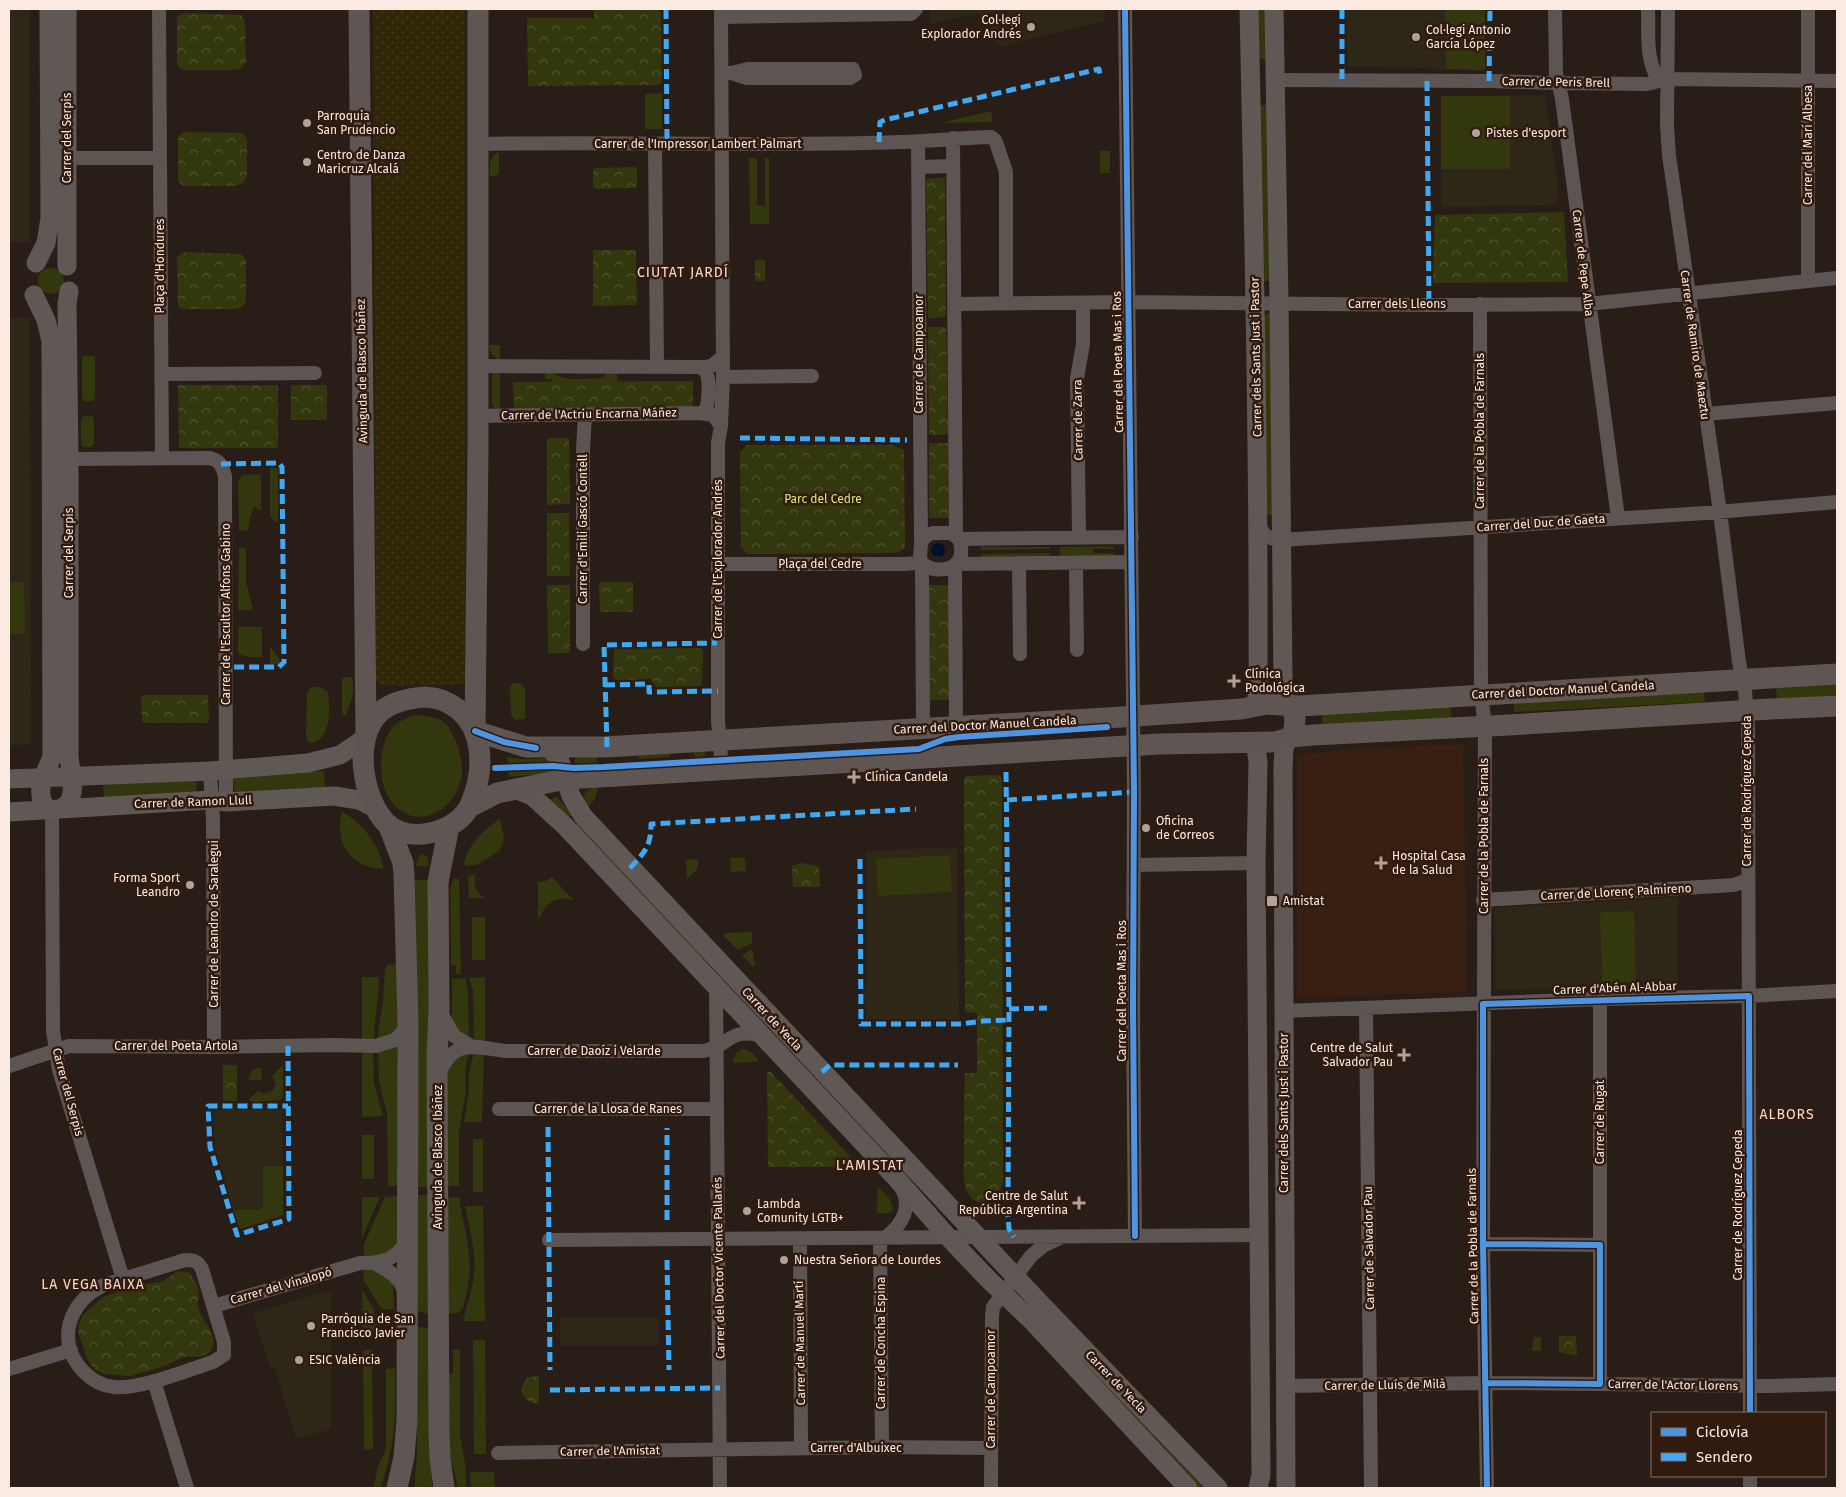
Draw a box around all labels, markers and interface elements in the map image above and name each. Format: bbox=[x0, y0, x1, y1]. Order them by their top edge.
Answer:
place label: Col·legi Explorador Andrés bbox=[921, 13, 1021, 41]
marker: Col·legi Explorador Andrés bbox=[1025, 21, 1037, 33]
place label: Col·legi Antonio García López bbox=[1426, 23, 1511, 51]
marker: Col·legi Antonio García López bbox=[1410, 31, 1422, 43]
street label: Carrer de Peris Brell bbox=[1502, 74, 1611, 90]
street label: Carrer del Marí Albesa bbox=[1801, 85, 1815, 205]
street label: Carrer del Serpis bbox=[60, 92, 74, 183]
place label: Parroquia San Prudencio bbox=[317, 109, 396, 137]
marker: Parroquia San Prudencio bbox=[301, 117, 313, 129]
place label: Pistes d'esport bbox=[1486, 126, 1567, 140]
marker: Pistes d'esport bbox=[1470, 127, 1482, 139]
street label: Carrer de l'Impressor Lambert Palmart bbox=[594, 137, 802, 151]
place label: Centro de Danza Maricruz Alcalá bbox=[317, 148, 406, 176]
marker: Centro de Danza Maricruz Alcalá bbox=[301, 156, 313, 168]
street label: Carrer de Pepe Alba bbox=[1570, 209, 1596, 317]
street label: Plaça d'Hondures bbox=[153, 218, 167, 313]
district label: CIUTAT JARDÍ bbox=[637, 263, 729, 281]
street label: Carrer de Ramiro de Maeztu bbox=[1678, 269, 1712, 421]
street label: Carrer dels Sants Just i Pastor bbox=[1248, 276, 1264, 437]
street label: Carrer del Poeta Mas i Ros bbox=[1110, 291, 1126, 433]
street label: Carrer de Campoamor bbox=[912, 294, 926, 414]
street label: Carrer dels Lleons bbox=[1348, 297, 1446, 311]
street label: Avinguda de Blasco Ibáñez bbox=[354, 299, 370, 443]
street label: Carrer de la Pobla de Farnals bbox=[1473, 353, 1487, 509]
street label: Carrer de Zarra bbox=[1070, 379, 1086, 461]
street label: Carrer de l'Actriu Encarna Máñez bbox=[501, 405, 677, 423]
street label: Carrer d'Emili Gascó Contell bbox=[576, 454, 590, 604]
street label: Carrer de l'Explorador Andrés bbox=[711, 479, 725, 639]
park label: Parc del Cedre bbox=[784, 492, 862, 506]
street label: Carrer del Serpis bbox=[62, 507, 76, 598]
street label: Carrer del Duc de Gaeta bbox=[1476, 512, 1606, 534]
street label: Carrer de l'Escultor Alfons Gabino bbox=[219, 523, 233, 705]
street label: Plaça del Cedre bbox=[778, 557, 862, 571]
place label: Clínica Podológica bbox=[1245, 667, 1305, 695]
marker: Clínica Podológica bbox=[1227, 674, 1241, 688]
street label: Carrer del Doctor Manuel Candela bbox=[1471, 678, 1655, 702]
street label: Carrer del Doctor Manuel Candela bbox=[893, 713, 1077, 737]
street label: Carrer de Rodríguez Cepeda bbox=[1740, 716, 1754, 866]
street label: Carrer de la Pobla de Farnals bbox=[1477, 758, 1491, 914]
marker: Clínica Candela bbox=[847, 770, 861, 784]
place label: Clínica Candela bbox=[865, 770, 948, 784]
street label: Carrer de Ramon Llull bbox=[134, 793, 253, 811]
place label: Oficina de Correos bbox=[1156, 814, 1215, 842]
marker: Oficina de Correos bbox=[1140, 822, 1152, 834]
street label: Carrer de Leandro de Saralegui bbox=[207, 840, 221, 1008]
place label: Hospital Casa de la Salud bbox=[1392, 849, 1466, 877]
marker: Hospital Casa de la Salud bbox=[1374, 856, 1388, 870]
place label: Forma Sport Leandro bbox=[113, 871, 181, 899]
marker: Forma Sport Leandro bbox=[184, 879, 196, 891]
street label: Carrer de Llorenç Palmireno bbox=[1540, 881, 1692, 903]
marker: Amistat bbox=[1265, 894, 1279, 908]
place label: Amistat bbox=[1283, 894, 1325, 908]
street label: Carrer del Poeta Mas i Ros bbox=[1115, 920, 1129, 1062]
street label: Carrer d'Abén Al-Abbar bbox=[1553, 979, 1677, 997]
street label: Carrer de Yecla bbox=[739, 984, 805, 1054]
street label: Carrer dels Sants Just i Pastor bbox=[1277, 1033, 1291, 1193]
street label: Carrer del Poeta Artola bbox=[114, 1039, 238, 1053]
place label: Centre de Salut Salvador Pau bbox=[1310, 1041, 1394, 1069]
street label: Carrer de Daoíz i Velarde bbox=[527, 1044, 661, 1058]
street label: Carrer del Serpis bbox=[50, 1046, 87, 1138]
marker: Centre de Salut Salvador Pau bbox=[1397, 1048, 1411, 1062]
street label: Carrer de Rugat bbox=[1593, 1079, 1607, 1164]
street label: Avinguda de Blasco Ibáñez bbox=[431, 1085, 445, 1229]
street label: Carrer de la Llosa de Ranes bbox=[534, 1102, 682, 1116]
district label: ALBORS bbox=[1759, 1106, 1815, 1123]
street label: Carrer de Rodríguez Cepeda bbox=[1731, 1130, 1745, 1280]
district label: L'AMISTAT bbox=[836, 1157, 904, 1174]
street label: Carrer de la Pobla de Farnals bbox=[1465, 1167, 1481, 1324]
street label: Carrer del Doctor Vicente Pallarés bbox=[710, 1177, 728, 1359]
street label: Carrer de Salvador Pau bbox=[1361, 1186, 1377, 1310]
place label: Centre de Salut República Argentina bbox=[959, 1189, 1069, 1217]
marker: Centre de Salut República Argentina bbox=[1072, 1196, 1086, 1210]
place label: Lambda Comunity LGTB+ bbox=[757, 1197, 844, 1225]
marker: Lambda Comunity LGTB+ bbox=[741, 1205, 753, 1217]
place label: Nuestra Señora de Lourdes bbox=[794, 1253, 941, 1267]
marker: Nuestra Señora de Lourdes bbox=[778, 1254, 790, 1266]
street label: Carrer del Vinalopó bbox=[229, 1265, 333, 1307]
district label: LA VEGA BAIXA bbox=[41, 1276, 145, 1293]
street label: Carrer de Concha Espina bbox=[874, 1277, 888, 1409]
street label: Carrer de Manuel Martí bbox=[792, 1280, 808, 1405]
place label: Parròquia de San Francisco Javier bbox=[321, 1312, 414, 1340]
marker: Parròquia de San Francisco Javier bbox=[305, 1320, 317, 1332]
street label: Carrer de Campoamor bbox=[984, 1329, 998, 1449]
street label: Carrer de Yecla bbox=[1083, 1348, 1149, 1416]
place label: ESIC València bbox=[309, 1353, 381, 1367]
marker: ESIC València bbox=[293, 1354, 305, 1366]
street label: Carrer de Lluís de Milà bbox=[1324, 1377, 1446, 1393]
street label: Carrer de l'Actor Llorens bbox=[1608, 1377, 1739, 1393]
legend bbox=[1651, 1412, 1826, 1477]
text: Ciclovía bbox=[1696, 1423, 1749, 1441]
street label: Carrer d'Albuixec bbox=[810, 1441, 902, 1455]
street label: Carrer de l'Amistat bbox=[560, 1443, 661, 1459]
text: Sendero bbox=[1696, 1448, 1752, 1466]

